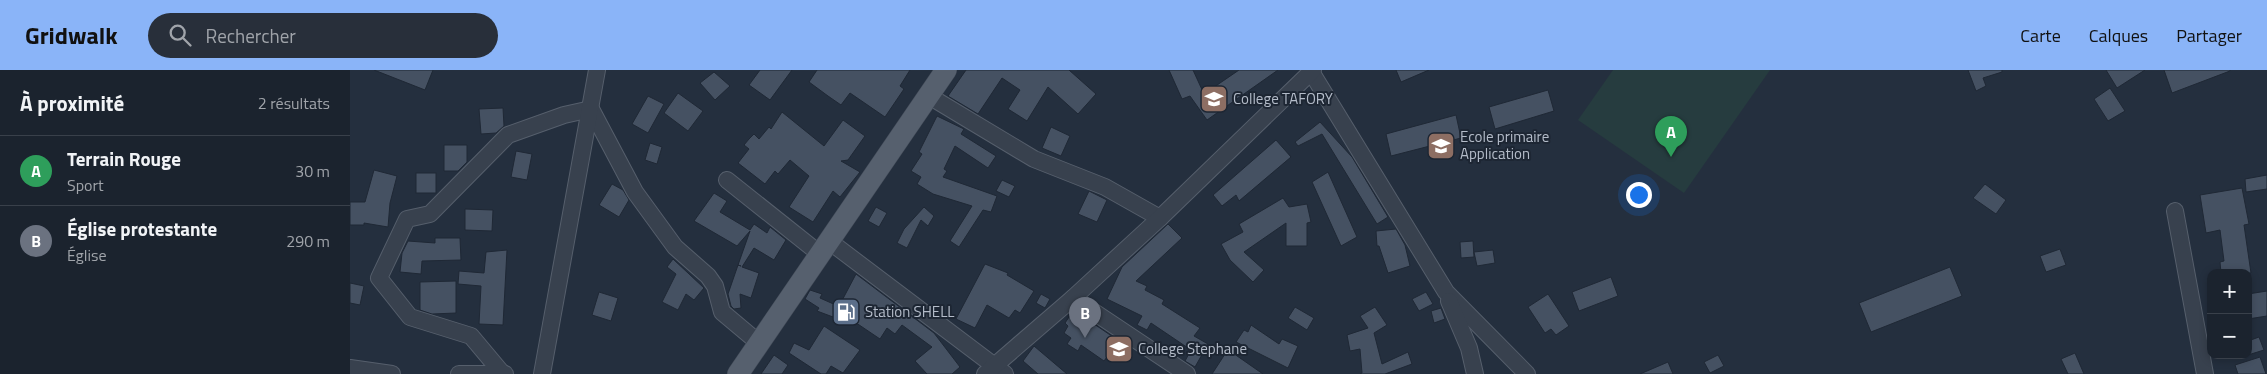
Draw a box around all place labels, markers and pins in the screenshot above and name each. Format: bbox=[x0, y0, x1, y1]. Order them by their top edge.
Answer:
school or university icon: College TAFORY bbox=[1199, 84, 1229, 114]
place label: College TAFORY bbox=[1233, 87, 1333, 110]
pin: A bbox=[1655, 116, 1687, 157]
place label: Ecole primaire Application bbox=[1460, 125, 1549, 165]
school or university icon: Ecole primaire Application bbox=[1426, 131, 1456, 161]
fuel station icon: Station SHELL bbox=[831, 297, 861, 327]
pin: B bbox=[1069, 297, 1101, 338]
place label: Station SHELL bbox=[865, 300, 955, 323]
school or university icon: College Stephane bbox=[1104, 334, 1134, 364]
place label: College Stephane bbox=[1138, 337, 1247, 360]

